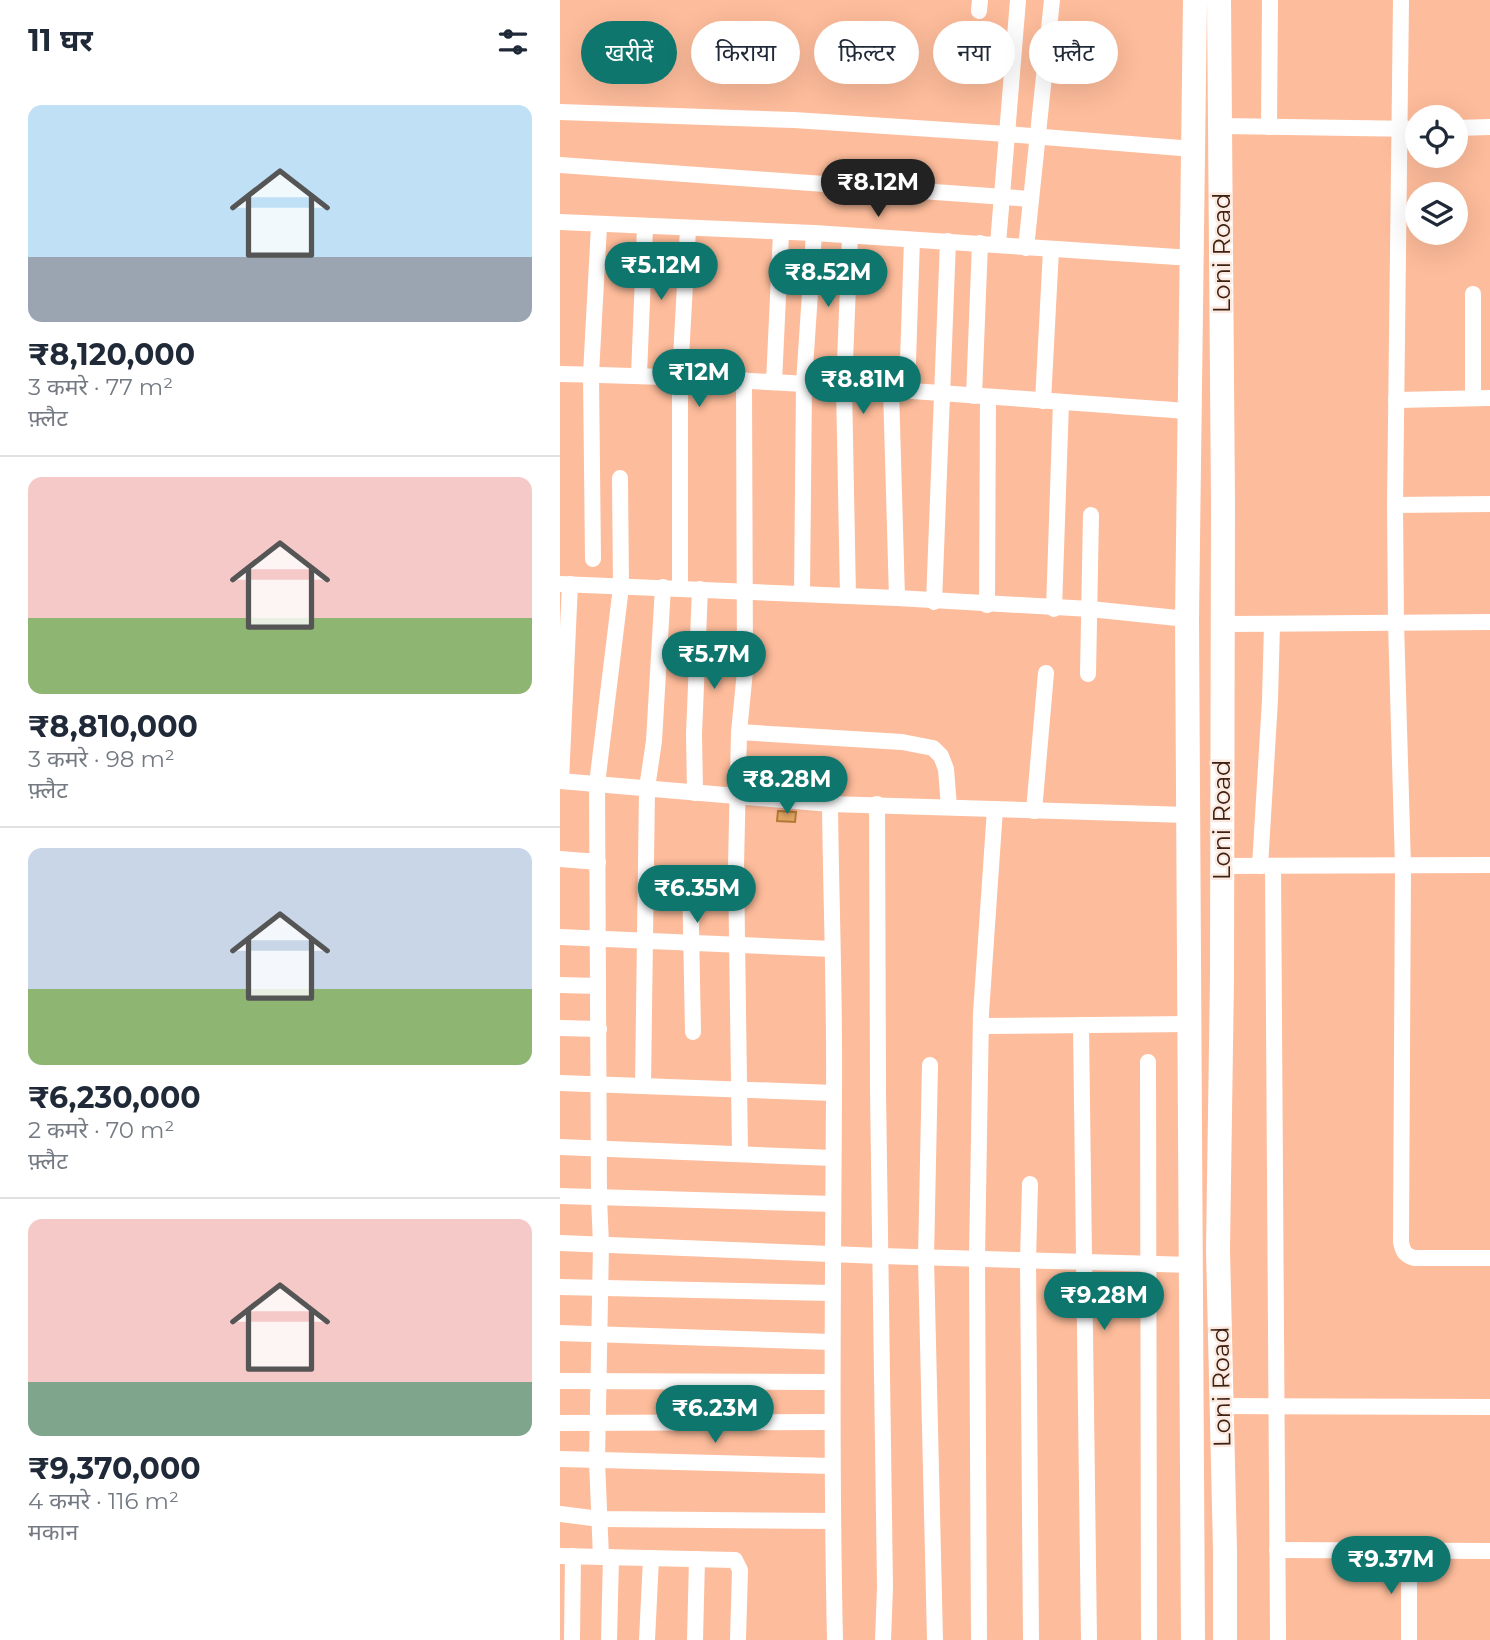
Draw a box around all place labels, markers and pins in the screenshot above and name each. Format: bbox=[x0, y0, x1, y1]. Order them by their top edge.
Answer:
pin: ₹8.12M bbox=[821, 160, 935, 219]
pin: ₹5.12M bbox=[604, 243, 718, 302]
pin: ₹8.52M bbox=[771, 250, 885, 309]
pin: ₹12M bbox=[658, 350, 740, 409]
pin: ₹8.81M bbox=[806, 356, 920, 416]
pin: ₹5.7M bbox=[665, 632, 763, 691]
pin: ₹8.28M bbox=[730, 756, 844, 816]
pin: ₹6.35M bbox=[640, 866, 754, 925]
pin: ₹9.28M bbox=[1047, 1272, 1161, 1332]
pin: ₹6.23M bbox=[658, 1386, 772, 1445]
pin: ₹9.37M bbox=[1334, 1536, 1448, 1596]

